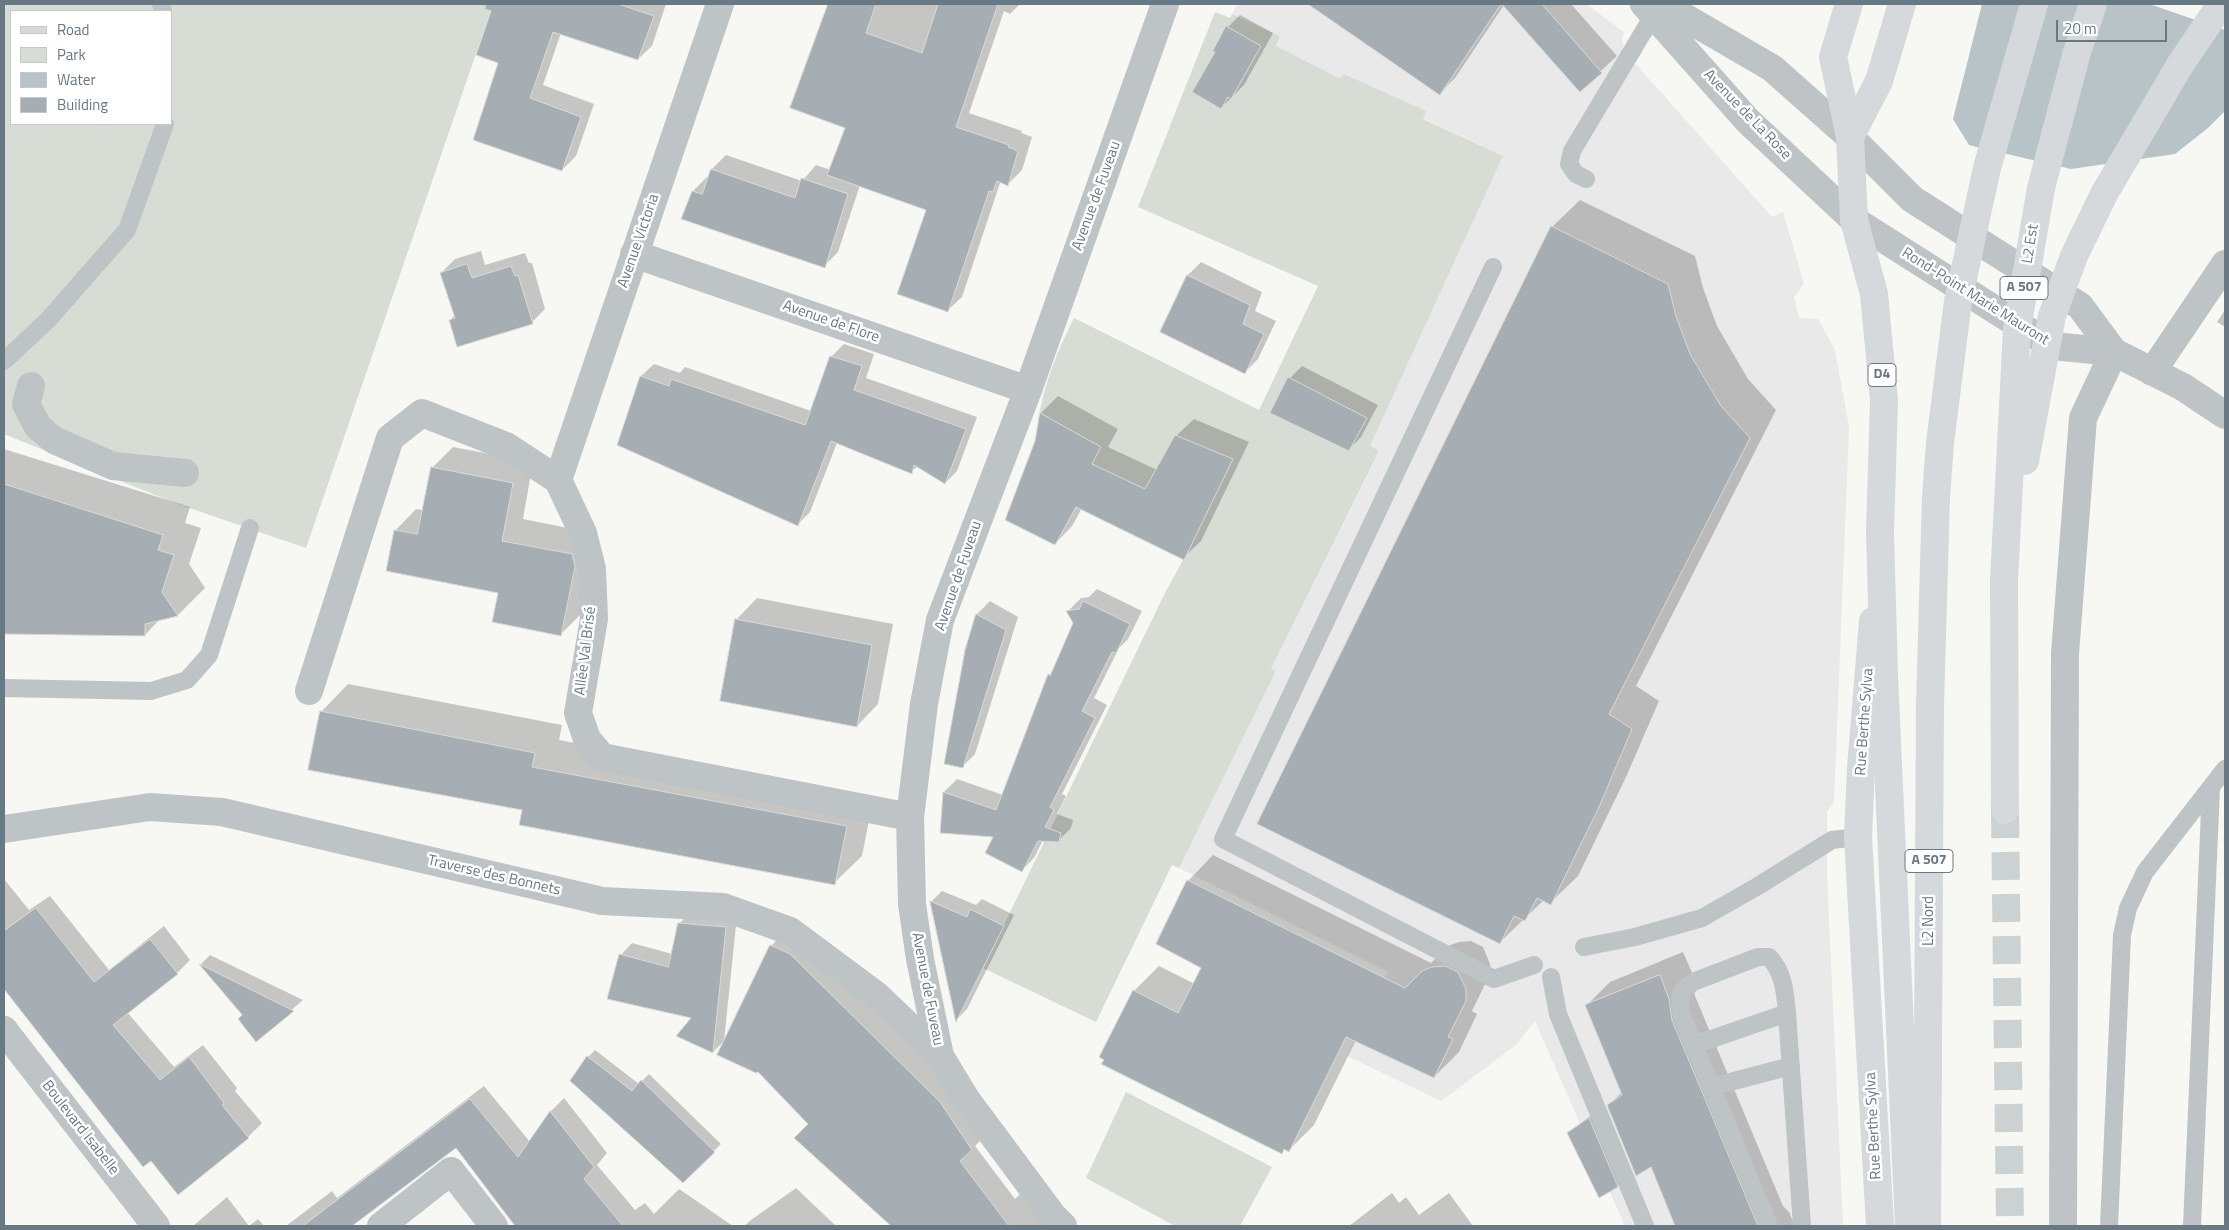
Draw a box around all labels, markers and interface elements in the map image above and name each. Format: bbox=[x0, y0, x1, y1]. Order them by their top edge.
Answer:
legend bbox=[10, 10, 172, 125]
scale bar bbox=[2059, 10, 2170, 42]
text: 20 m bbox=[2064, 17, 2097, 40]
text: Road bbox=[57, 18, 89, 41]
text: Park bbox=[57, 43, 86, 66]
street label: Avenue de La Rose bbox=[1699, 66, 1795, 164]
text: Water bbox=[57, 68, 96, 91]
text: Building bbox=[57, 93, 108, 116]
street label: Avenue de Fuveau bbox=[1069, 139, 1125, 253]
street label: Avenue Victoria bbox=[615, 192, 663, 290]
street label: L2 Est bbox=[2019, 223, 2043, 265]
street label: Rond-Point Marie Mauront bbox=[1898, 244, 2052, 350]
road number: A 507 bbox=[2000, 276, 2048, 300]
street label: Avenue de Flore bbox=[780, 297, 882, 347]
road number: D4 bbox=[1868, 364, 1896, 386]
street label: Avenue de Fuveau bbox=[932, 519, 986, 633]
street label: Allée Val Brisé bbox=[572, 606, 600, 696]
street label: Rue Berthe Sylva bbox=[1852, 668, 1878, 776]
road number: A 507 bbox=[1905, 849, 1953, 872]
street label: Traverse des Bonnets bbox=[426, 852, 562, 900]
street label: L2 Nord bbox=[1920, 896, 1938, 946]
street label: Avenue de Fuveau bbox=[907, 931, 947, 1047]
street label: Rue Berthe Sylva bbox=[1862, 1072, 1886, 1180]
street label: Boulevard Isabelle bbox=[37, 1077, 123, 1179]

